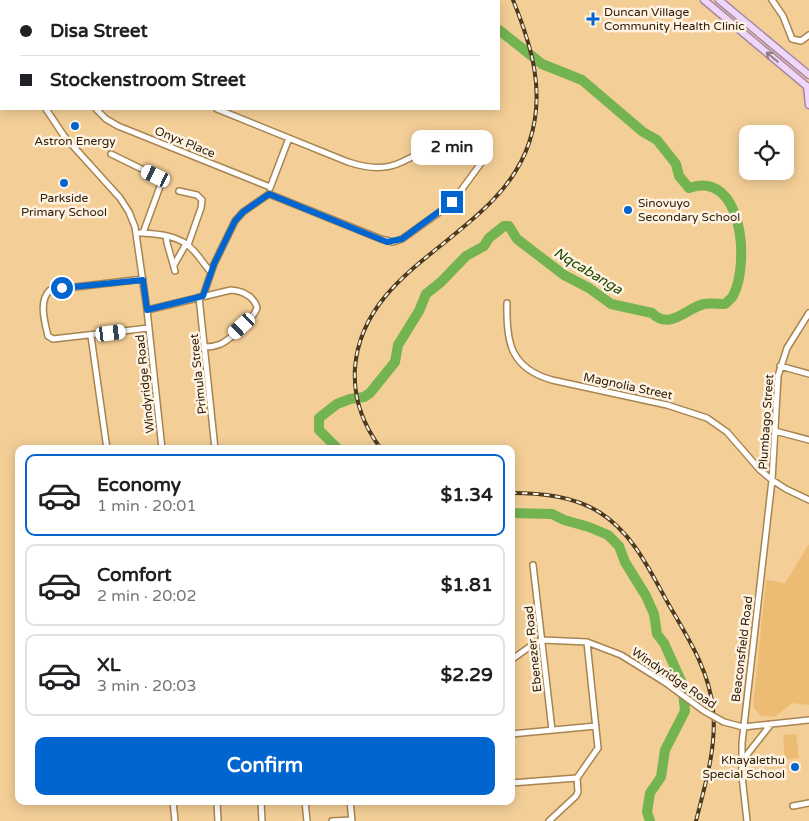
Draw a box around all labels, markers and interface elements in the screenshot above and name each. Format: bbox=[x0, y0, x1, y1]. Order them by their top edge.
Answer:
place label: Duncan Village Community Health Clinic bbox=[604, 5, 745, 33]
marker: Duncan Village Community Health Clinic bbox=[586, 12, 600, 26]
text: Disa Street bbox=[50, 20, 148, 42]
one-way arrow bbox=[765, 51, 778, 62]
text: Stockenstroom Street bbox=[50, 69, 246, 91]
marker: Astron Energy bbox=[69, 120, 81, 132]
street label: Onyx Place bbox=[153, 124, 217, 161]
map controls bbox=[739, 125, 794, 180]
button: locate bbox=[739, 125, 794, 180]
callout: 2 min bbox=[411, 130, 493, 164]
place label: Astron Energy bbox=[34, 134, 116, 148]
text: 2 min bbox=[431, 137, 473, 157]
car bbox=[139, 163, 172, 189]
marker: Parkside Primary School bbox=[58, 177, 70, 189]
place label: Parkside Primary School bbox=[21, 191, 107, 219]
route end bbox=[441, 191, 463, 213]
place label: Sinovuyo Secondary School bbox=[638, 196, 740, 224]
marker: Sinovuyo Secondary School bbox=[622, 204, 634, 216]
water label: Nqcabanga bbox=[551, 244, 626, 299]
route start bbox=[51, 277, 73, 299]
car bbox=[225, 310, 258, 342]
car bbox=[95, 324, 126, 342]
street label: Primula Street bbox=[187, 333, 209, 415]
street label: Windyridge Road bbox=[133, 334, 157, 434]
street label: Magnolia Street bbox=[582, 370, 674, 402]
street label: Plumbago Street bbox=[756, 373, 776, 470]
icon: car bbox=[37, 473, 82, 518]
text: Economy bbox=[97, 474, 181, 496]
text: $1.34 bbox=[441, 484, 493, 506]
text: 1 min · 20:01 bbox=[97, 496, 196, 516]
icon: car bbox=[37, 563, 82, 608]
text: Comfort bbox=[97, 564, 171, 586]
text: $1.81 bbox=[441, 574, 493, 596]
text: 2 min · 20:02 bbox=[97, 586, 196, 606]
street label: Beaconsfield Road bbox=[729, 595, 755, 703]
street label: Ebenezer Road bbox=[522, 605, 544, 693]
street label: Windyridge Road bbox=[629, 644, 719, 712]
icon: car bbox=[37, 653, 82, 698]
text: XL bbox=[97, 654, 121, 676]
text: $2.29 bbox=[441, 664, 493, 686]
text: 3 min · 20:03 bbox=[97, 676, 196, 696]
button: Confirm bbox=[35, 737, 495, 795]
place label: Khayalethu Special School bbox=[702, 753, 785, 781]
marker: Khayalethu Special School bbox=[789, 761, 801, 773]

